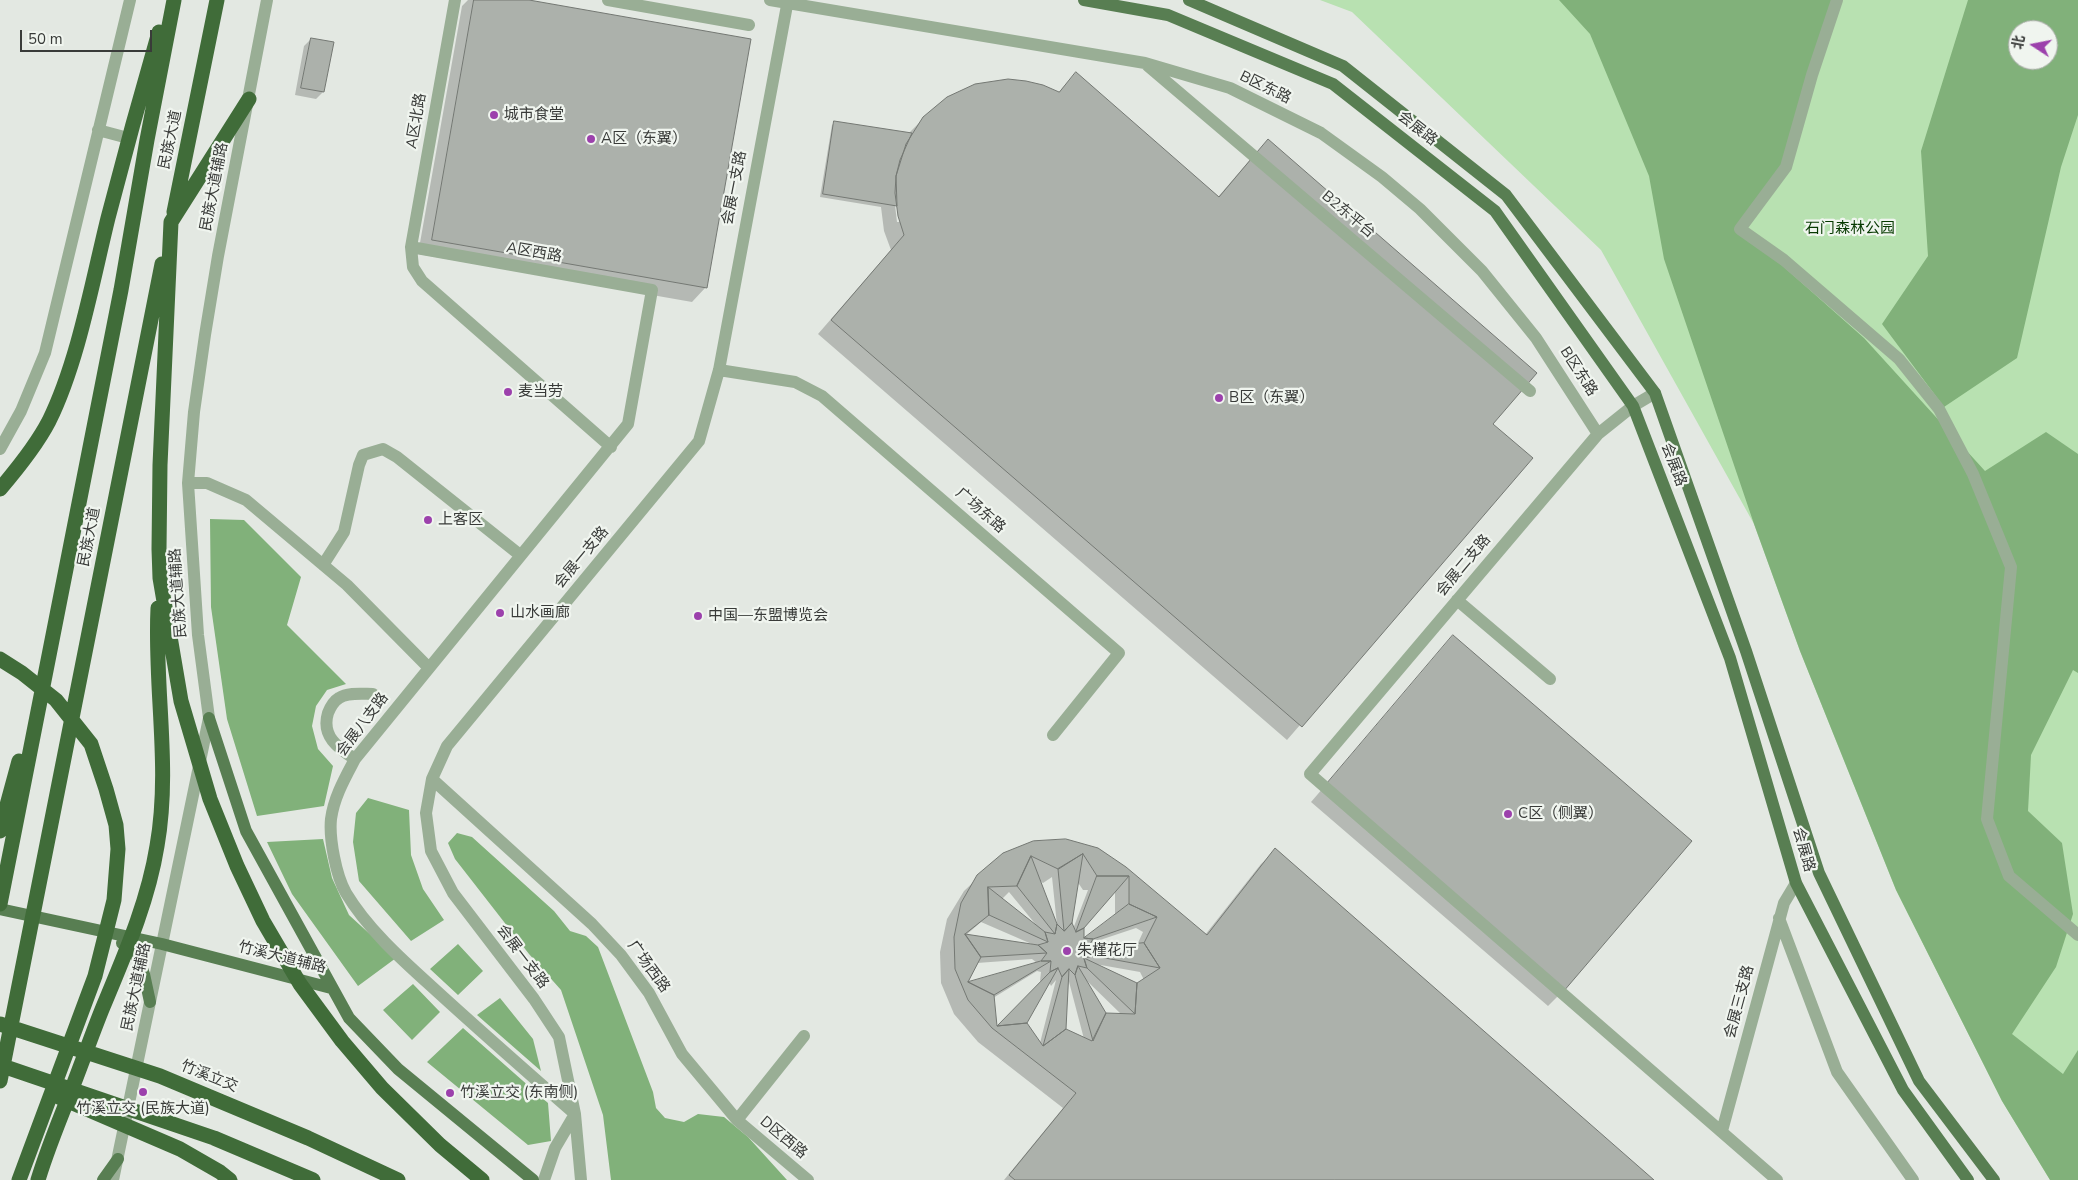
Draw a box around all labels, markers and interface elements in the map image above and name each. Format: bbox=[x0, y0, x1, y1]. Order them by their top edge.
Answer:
scale bar bbox=[22, 20, 155, 52]
north arrow bbox=[2008, 20, 2058, 70]
text: 50 m bbox=[28, 29, 63, 49]
text: 北 bbox=[2008, 34, 2029, 51]
street label: B区东路 bbox=[1236, 68, 1294, 108]
street label: A区北路 bbox=[403, 92, 431, 150]
place label: 城市食堂 bbox=[504, 106, 564, 124]
street label: 会展路 bbox=[1394, 108, 1440, 150]
street label: 民族大道 bbox=[156, 109, 186, 171]
marker: 城市食堂 bbox=[488, 109, 500, 121]
place label: A区（东翼） bbox=[601, 130, 687, 148]
marker: A区（东翼） bbox=[585, 133, 597, 145]
street label: 民族大道辅路 bbox=[198, 141, 232, 233]
street label: 会展一支路 bbox=[719, 149, 751, 227]
street label: B2东平台 bbox=[1318, 187, 1378, 243]
park label: 石门森林公园 bbox=[1805, 220, 1895, 238]
street label: A区西路 bbox=[505, 239, 563, 267]
street label: B区东路 bbox=[1555, 344, 1601, 400]
place label: 麦当劳 bbox=[518, 383, 563, 401]
marker: 麦当劳 bbox=[502, 386, 514, 398]
place label: B区（东翼） bbox=[1229, 389, 1314, 407]
marker: B区（东翼） bbox=[1213, 392, 1225, 404]
street label: 会展路 bbox=[1657, 441, 1689, 489]
street label: 广场东路 bbox=[951, 485, 1009, 537]
street label: 民族大道 bbox=[75, 506, 105, 568]
place label: 上客区 bbox=[438, 511, 483, 529]
marker: 上客区 bbox=[422, 514, 434, 526]
street label: 会展一支路 bbox=[551, 523, 613, 593]
street label: 会展二支路 bbox=[1433, 531, 1495, 601]
street label: 民族大道辅路 bbox=[167, 547, 191, 639]
place label: 山水画廊 bbox=[510, 604, 570, 622]
marker: 山水画廊 bbox=[494, 607, 506, 619]
place label: 中国—东盟博览会 bbox=[708, 607, 828, 625]
marker: 中国—东盟博览会 bbox=[692, 610, 704, 622]
street label: 会展八支路 bbox=[333, 690, 393, 760]
place label: C区（侧翼） bbox=[1518, 805, 1603, 823]
marker: C区（侧翼） bbox=[1502, 808, 1514, 820]
street label: 会展路 bbox=[1788, 826, 1818, 874]
street label: 会展一支路 bbox=[492, 922, 552, 992]
street label: 广场西路 bbox=[623, 937, 673, 997]
street label: 竹溪大道辅路 bbox=[236, 938, 328, 978]
street label: 民族大道辅路 bbox=[119, 941, 155, 1033]
place label: 朱槿花厅 bbox=[1077, 942, 1137, 960]
marker: 朱槿花厅 bbox=[1061, 945, 1073, 957]
street label: 会展三支路 bbox=[1722, 963, 1758, 1041]
street label: 竹溪立交 bbox=[178, 1057, 240, 1097]
place label: 竹溪立交 (东南侧) bbox=[460, 1084, 578, 1102]
marker: 竹溪立交 (民族大道) bbox=[137, 1086, 149, 1098]
marker: 竹溪立交 (东南侧) bbox=[444, 1087, 456, 1099]
place label: 竹溪立交 (民族大道) bbox=[76, 1100, 210, 1118]
street label: D区西路 bbox=[756, 1113, 810, 1163]

